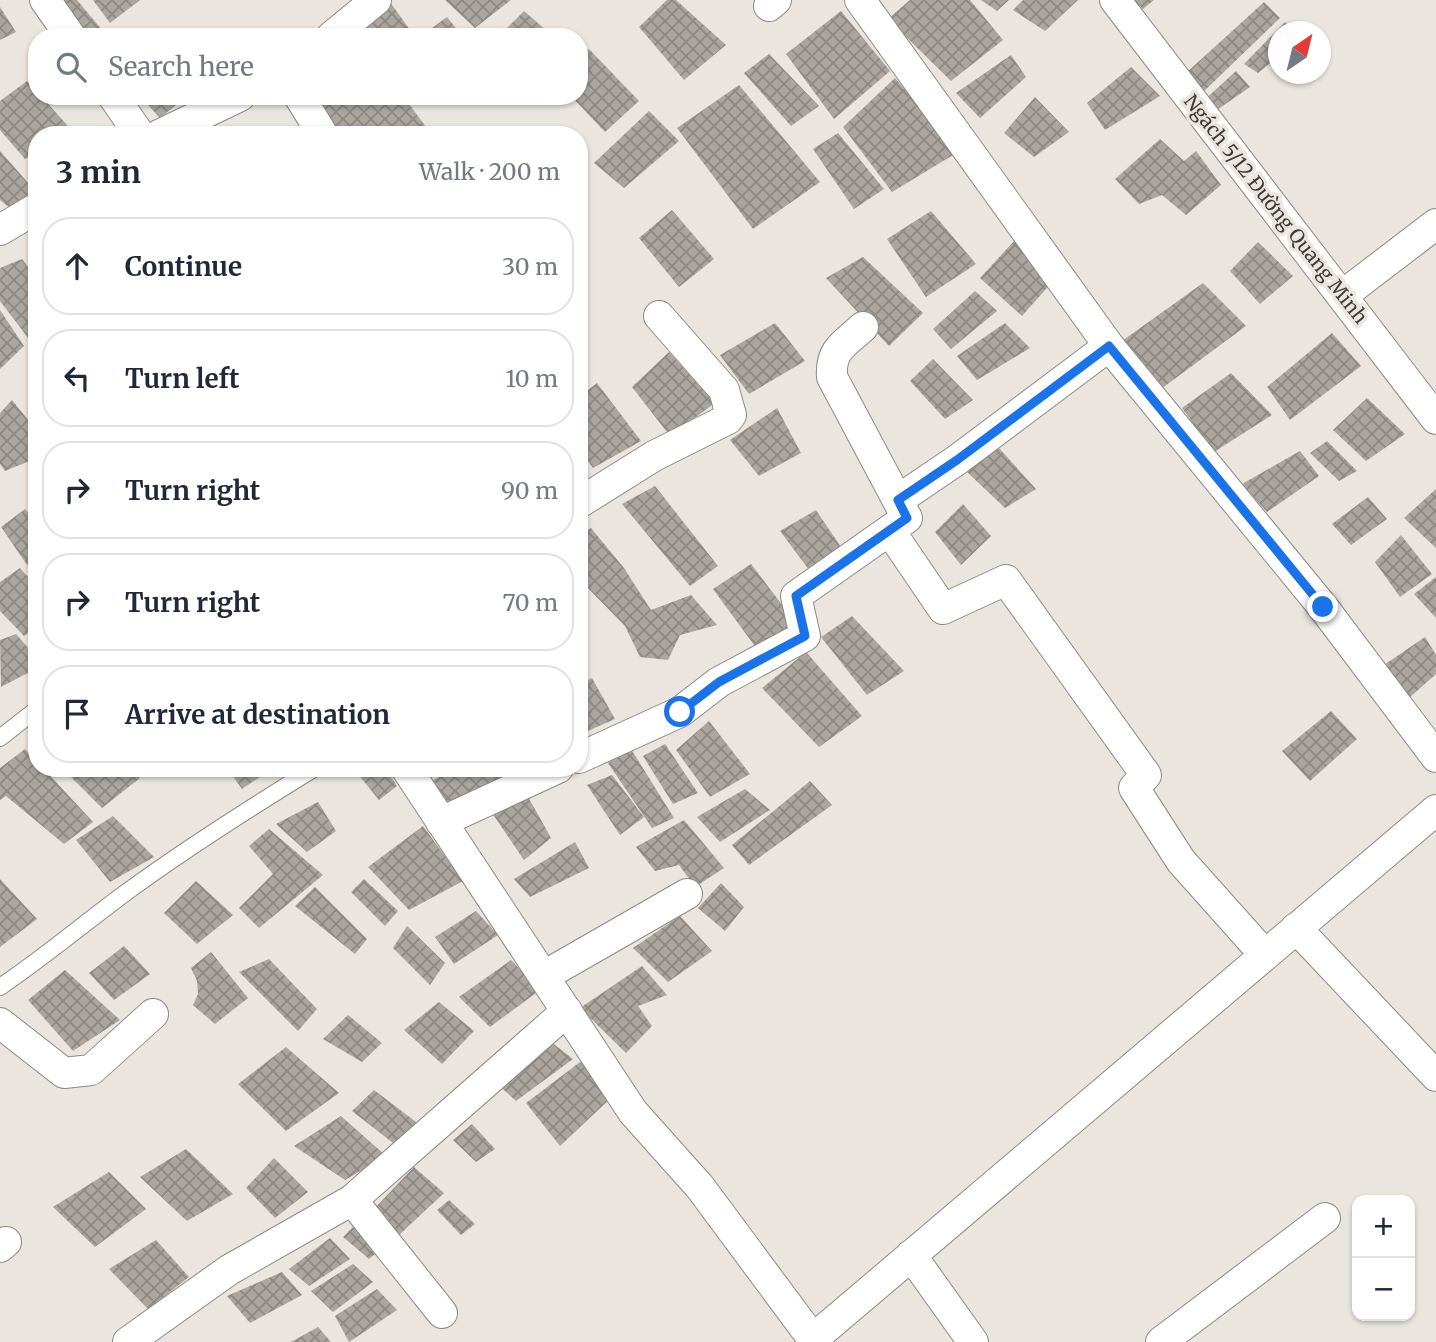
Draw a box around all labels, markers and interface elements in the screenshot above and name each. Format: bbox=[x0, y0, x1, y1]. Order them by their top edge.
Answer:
north arrow bbox=[1268, 21, 1331, 84]
search box bbox=[28, 28, 588, 105]
icon: search bbox=[52, 48, 90, 86]
text: Search here bbox=[108, 50, 254, 83]
street label: Ngách 5/12 Đường Quang Minh bbox=[1179, 90, 1373, 329]
text: 3 min bbox=[56, 153, 141, 191]
text: Walk · 200 m bbox=[419, 157, 560, 186]
icon: ahead bbox=[58, 247, 96, 285]
text: Continue bbox=[125, 250, 242, 283]
text: 30 m bbox=[502, 252, 558, 281]
icon: left bbox=[58, 359, 96, 397]
text: Turn left bbox=[125, 362, 239, 395]
text: 10 m bbox=[505, 364, 558, 393]
icon: right bbox=[58, 471, 96, 509]
text: Turn right bbox=[125, 474, 260, 507]
text: 90 m bbox=[501, 476, 558, 505]
icon: right bbox=[58, 583, 96, 621]
text: Turn right bbox=[125, 586, 260, 619]
text: 70 m bbox=[502, 588, 558, 617]
route end bbox=[1307, 591, 1338, 622]
icon: arrive bbox=[58, 695, 96, 733]
route start bbox=[664, 696, 695, 727]
text: Arrive at destination bbox=[125, 698, 390, 731]
map controls bbox=[1352, 1195, 1415, 1321]
button: + bbox=[1352, 1195, 1415, 1258]
button: − bbox=[1352, 1258, 1415, 1321]

